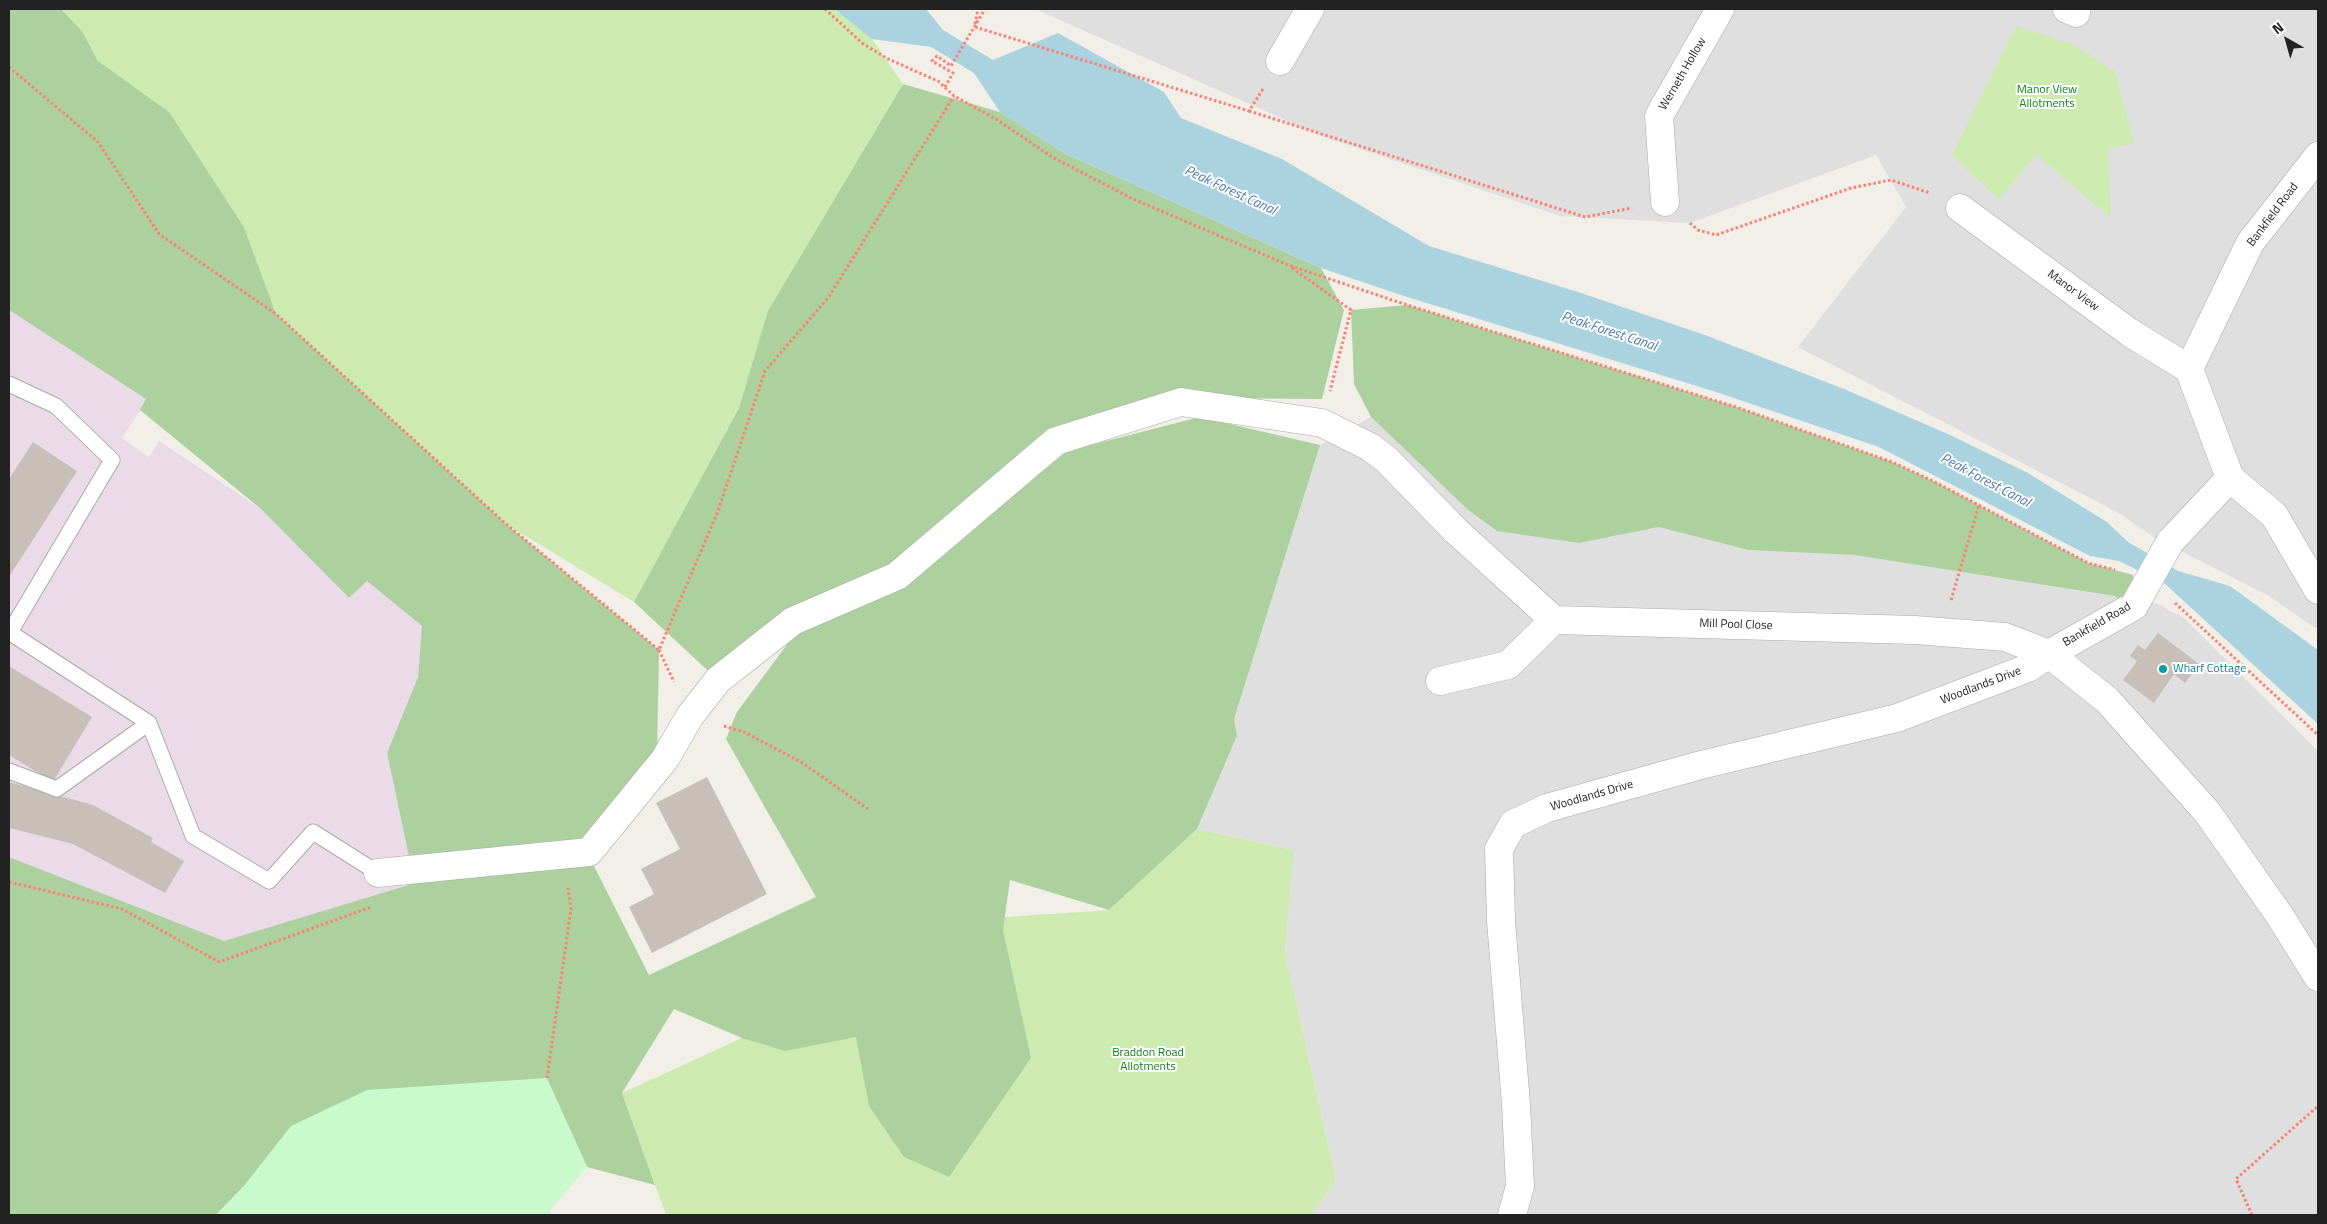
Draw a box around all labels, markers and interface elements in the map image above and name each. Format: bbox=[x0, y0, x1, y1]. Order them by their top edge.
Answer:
north arrow bbox=[2262, 15, 2312, 65]
text: N bbox=[2267, 17, 2288, 39]
street label: Werneth Hollow bbox=[1656, 35, 1710, 113]
park label: Manor View Allotments bbox=[2017, 83, 2077, 111]
water label: Peak Forest Canal bbox=[1182, 162, 1278, 220]
street label: Bankfield Road bbox=[2244, 180, 2302, 250]
street label: Manor View bbox=[2044, 267, 2102, 315]
water label: Peak Forest Canal bbox=[1559, 309, 1659, 355]
water label: Peak Forest Canal bbox=[1937, 450, 2033, 512]
street label: Bankfield Road bbox=[2060, 600, 2134, 650]
street label: Mill Pool Close bbox=[1699, 617, 1773, 633]
place label: Wharf Cottage bbox=[2173, 662, 2246, 676]
marker: Wharf Cottage bbox=[2157, 663, 2169, 675]
street label: Woodlands Drive bbox=[1939, 664, 2023, 708]
street label: Woodlands Drive bbox=[1549, 777, 1635, 815]
park label: Braddon Road Allotments bbox=[1112, 1046, 1184, 1074]

